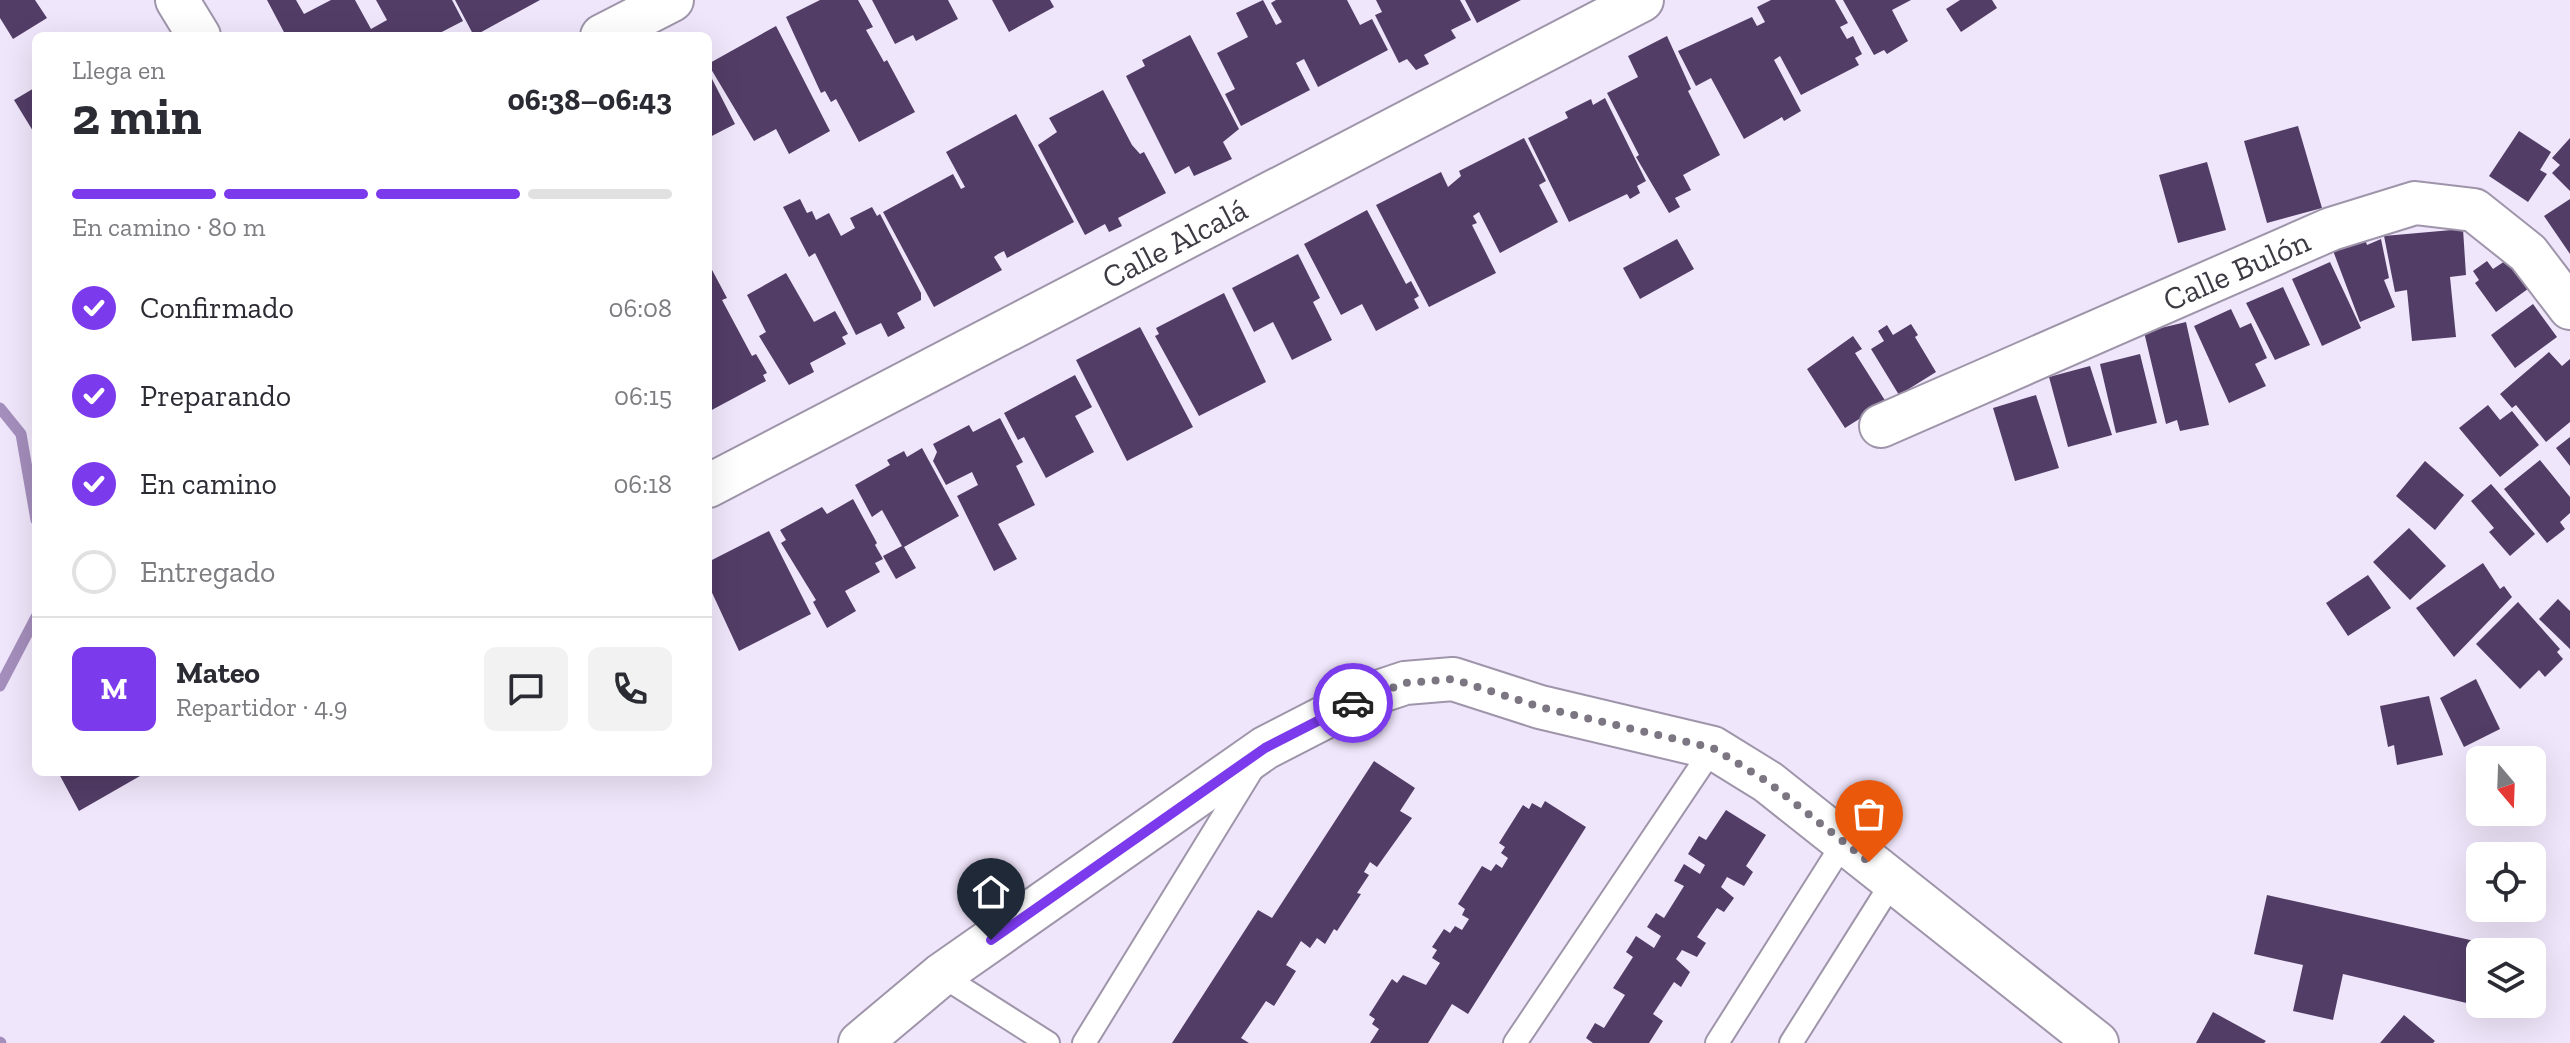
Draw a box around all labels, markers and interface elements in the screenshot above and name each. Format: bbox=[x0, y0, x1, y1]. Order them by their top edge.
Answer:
text: Llega en bbox=[72, 54, 165, 86]
text: 06:38–06:43 bbox=[507, 82, 672, 118]
text: 2 min bbox=[72, 85, 202, 147]
street label: Calle Alcalá bbox=[1096, 190, 1253, 297]
text: En camino · 80 m bbox=[72, 211, 265, 243]
street label: Calle Bulón bbox=[2157, 221, 2316, 319]
icon: check bbox=[72, 286, 116, 330]
text: Confirmado bbox=[140, 290, 294, 326]
text: 06:08 bbox=[608, 292, 672, 324]
icon: check bbox=[72, 374, 116, 418]
text: Preparando bbox=[140, 378, 291, 414]
text: 06:15 bbox=[614, 380, 672, 412]
icon: check bbox=[72, 462, 116, 506]
text: En camino bbox=[140, 466, 277, 502]
text: 06:18 bbox=[613, 468, 672, 500]
text: Entregado bbox=[140, 554, 275, 590]
button: chat bbox=[484, 647, 568, 731]
button: phone bbox=[588, 647, 672, 731]
text: Mateo bbox=[176, 655, 260, 691]
courier bbox=[1313, 663, 1393, 743]
text: M bbox=[101, 671, 128, 707]
icon: car bbox=[1331, 681, 1375, 725]
text: Repartidor · 4.9 bbox=[176, 691, 348, 723]
north arrow bbox=[2466, 746, 2546, 826]
map controls bbox=[2466, 746, 2546, 1018]
pin bbox=[1835, 780, 1903, 862]
icon: bag bbox=[1847, 792, 1891, 836]
button: locate bbox=[2466, 842, 2546, 922]
pin bbox=[957, 858, 1025, 940]
icon: home bbox=[969, 870, 1013, 914]
button: layers bbox=[2466, 938, 2546, 1018]

